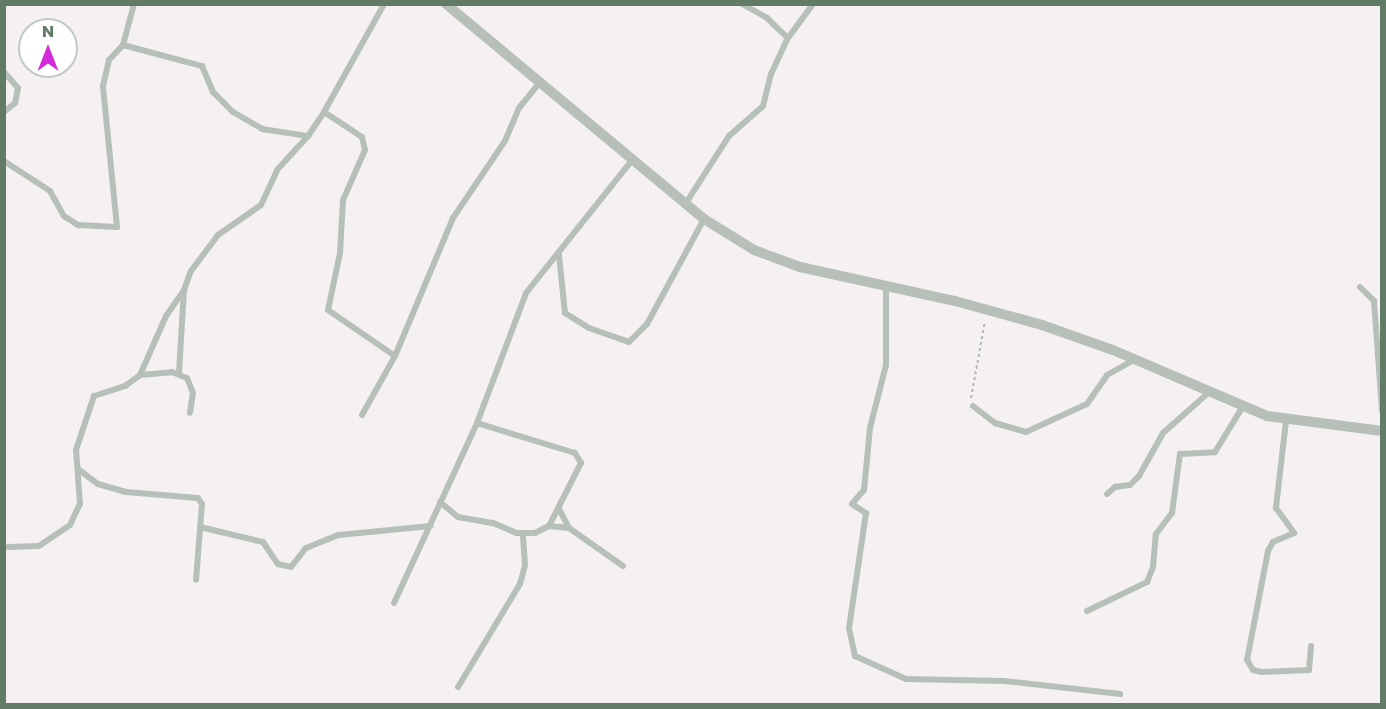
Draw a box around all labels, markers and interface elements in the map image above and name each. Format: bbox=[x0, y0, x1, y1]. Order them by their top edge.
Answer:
north arrow bbox=[18, 18, 78, 78]
text: N bbox=[42, 20, 54, 43]

